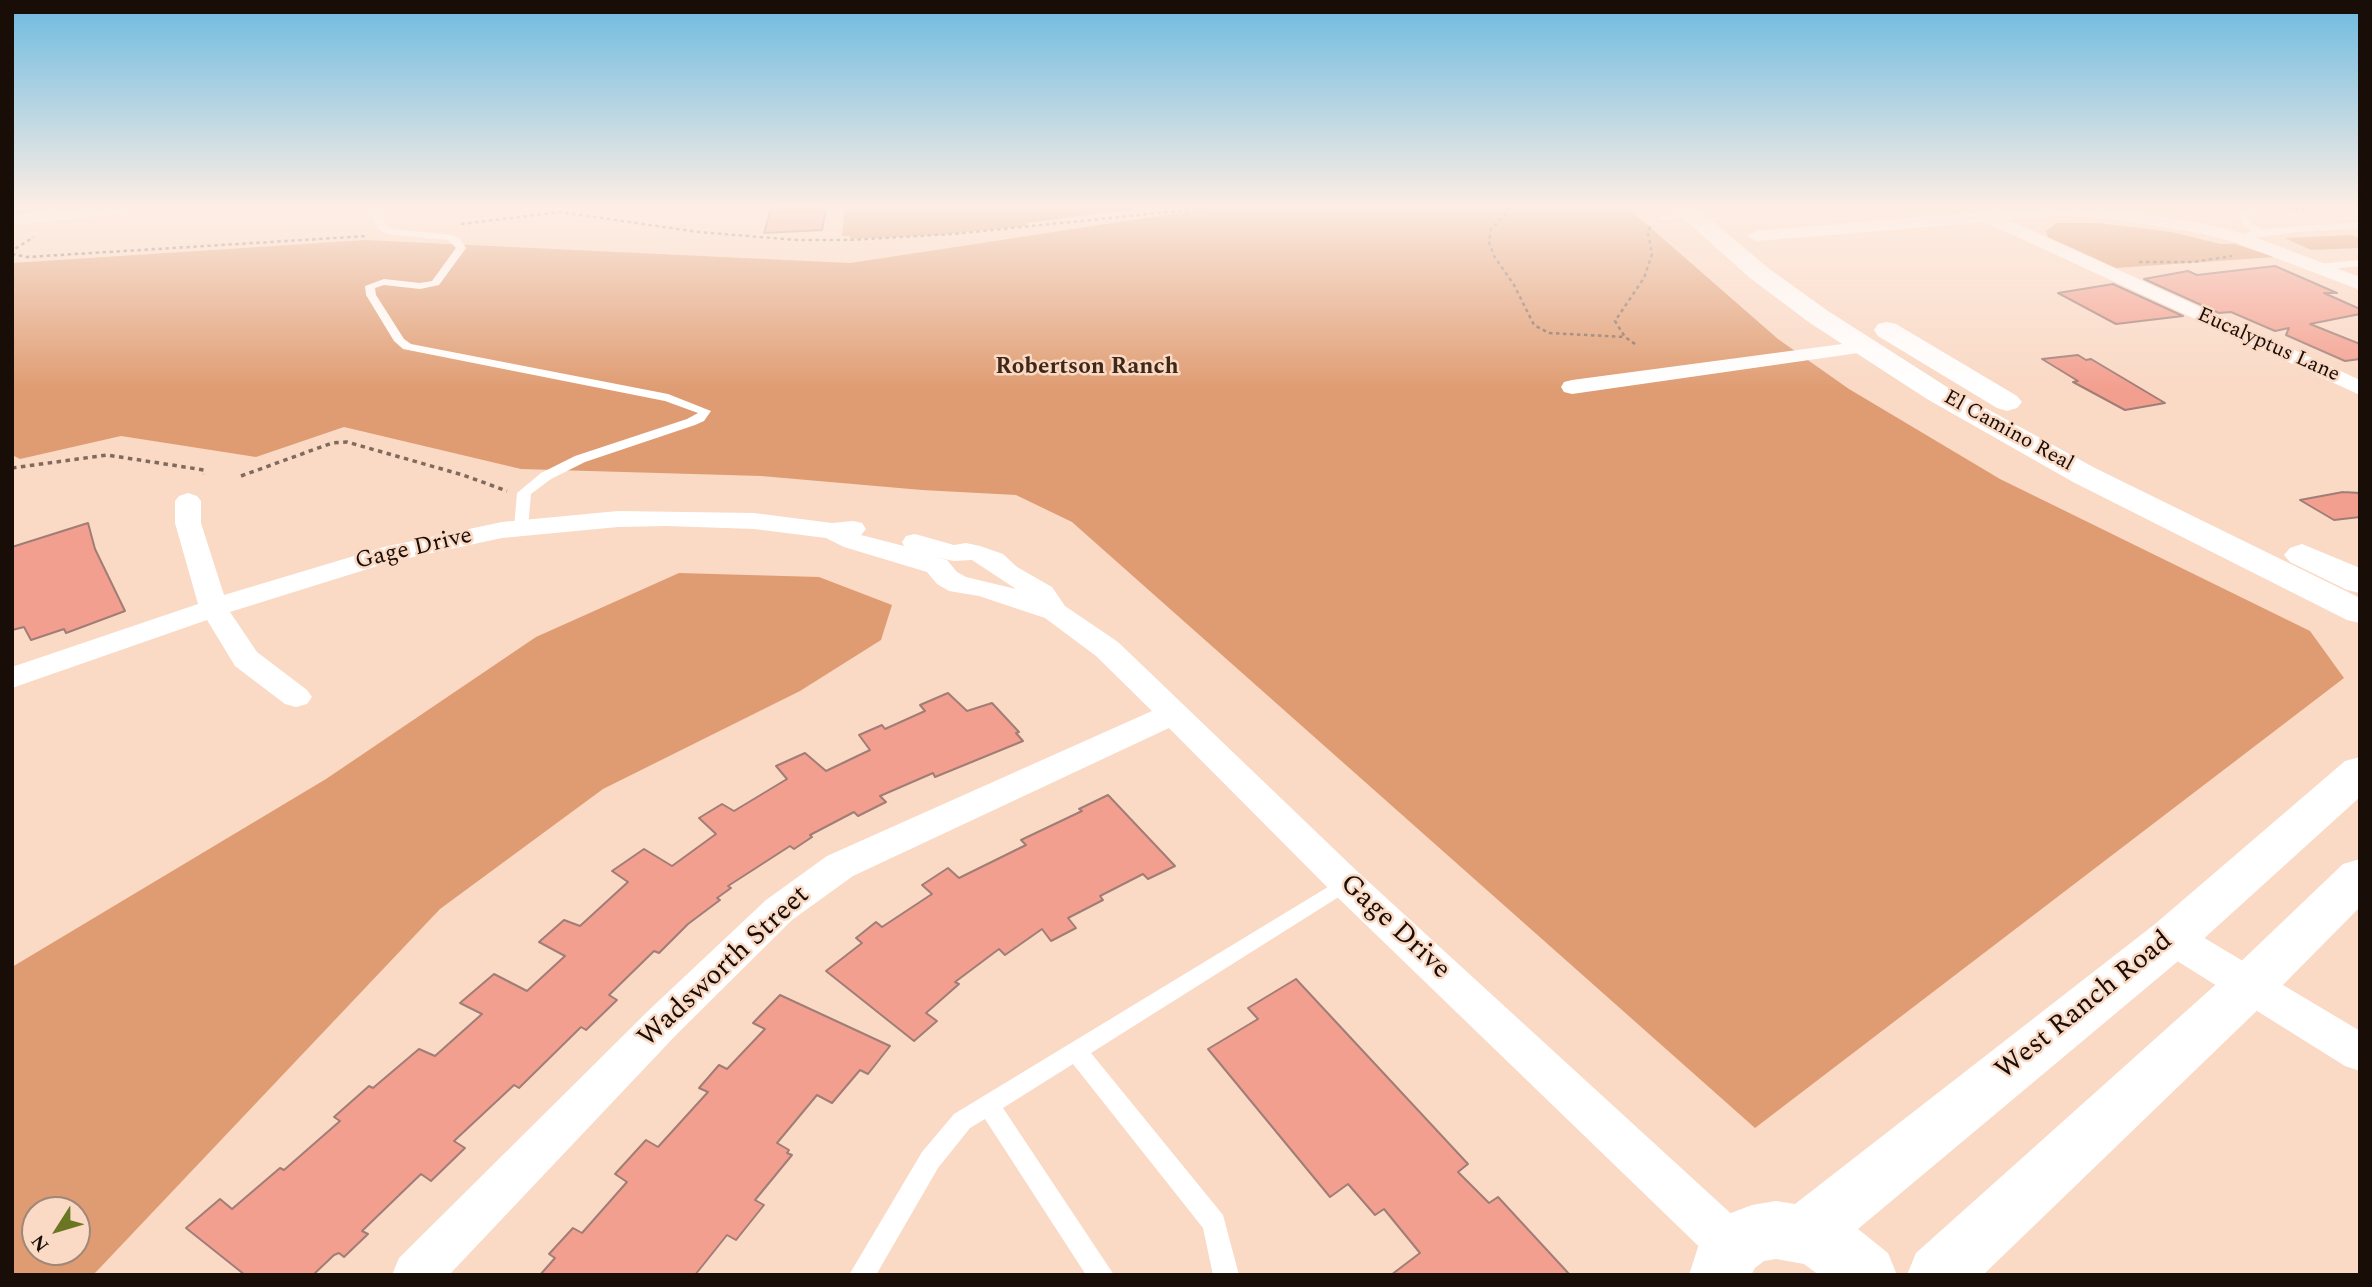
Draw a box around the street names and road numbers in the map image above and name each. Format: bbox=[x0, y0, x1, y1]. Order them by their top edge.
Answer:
street label: Eucalyptus Lane bbox=[2193, 303, 2343, 389]
street label: El Camino Real bbox=[1939, 386, 2077, 478]
street label: Gage Drive bbox=[353, 523, 475, 577]
street label: Gage Drive bbox=[1332, 868, 1456, 988]
street label: Wadsworth Street bbox=[632, 880, 818, 1056]
street label: West Ranch Road bbox=[1990, 925, 2180, 1089]

